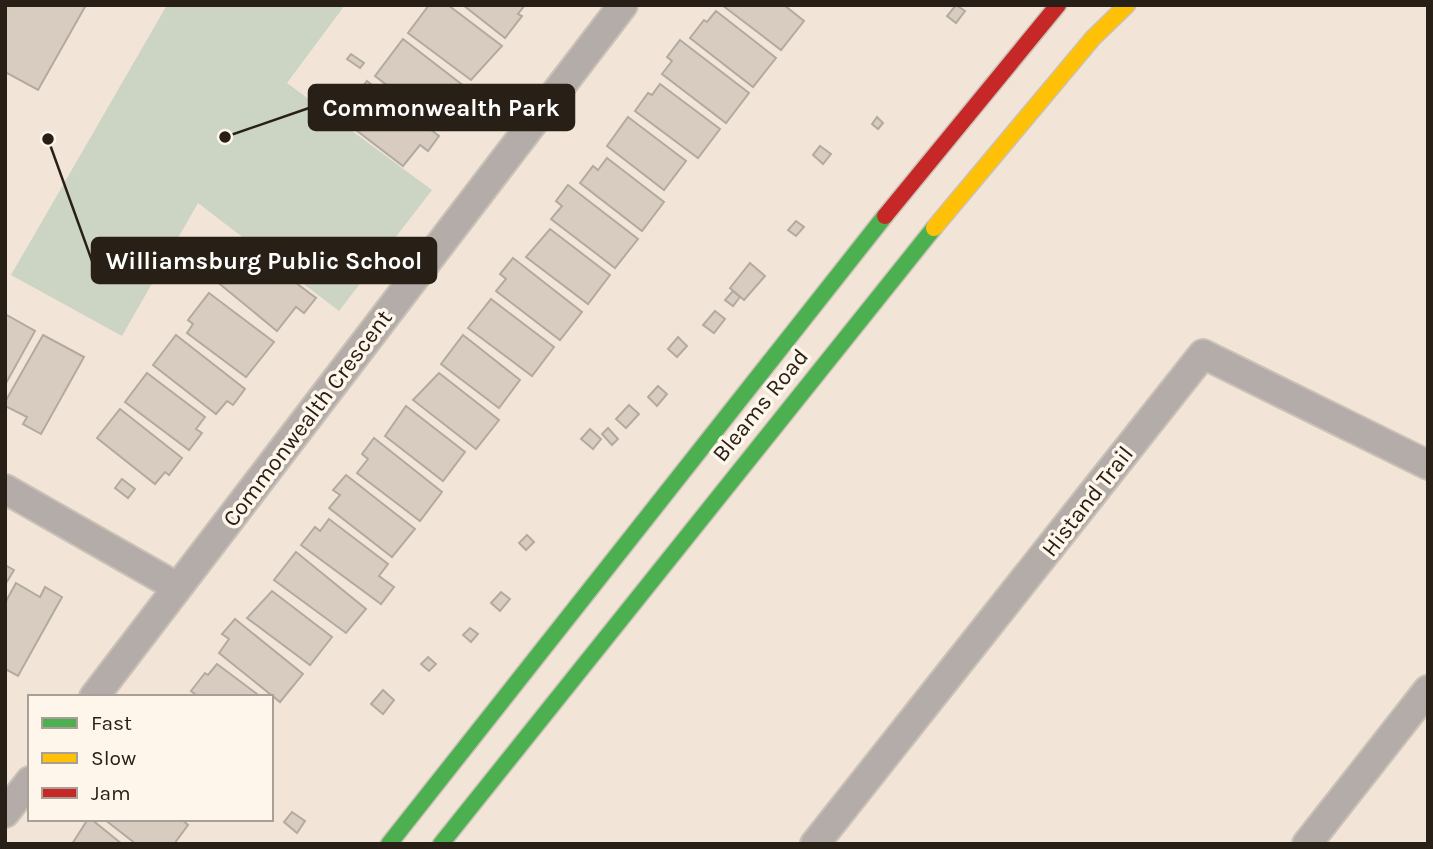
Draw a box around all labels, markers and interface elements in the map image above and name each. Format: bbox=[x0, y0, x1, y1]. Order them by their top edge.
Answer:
callout: Commonwealth Park bbox=[309, 85, 574, 130]
text: Commonwealth Park bbox=[322, 94, 560, 122]
callout: Williamsburg Public School bbox=[92, 238, 436, 283]
text: Williamsburg Public School bbox=[106, 247, 422, 275]
street label: Commonwealth Crescent bbox=[217, 304, 398, 532]
street label: Bleams Road bbox=[707, 343, 814, 467]
street label: Histand Trail bbox=[1036, 441, 1139, 562]
legend bbox=[28, 695, 273, 821]
text: Fast bbox=[91, 711, 132, 735]
text: Slow bbox=[91, 746, 136, 770]
text: Jam bbox=[91, 781, 131, 805]

